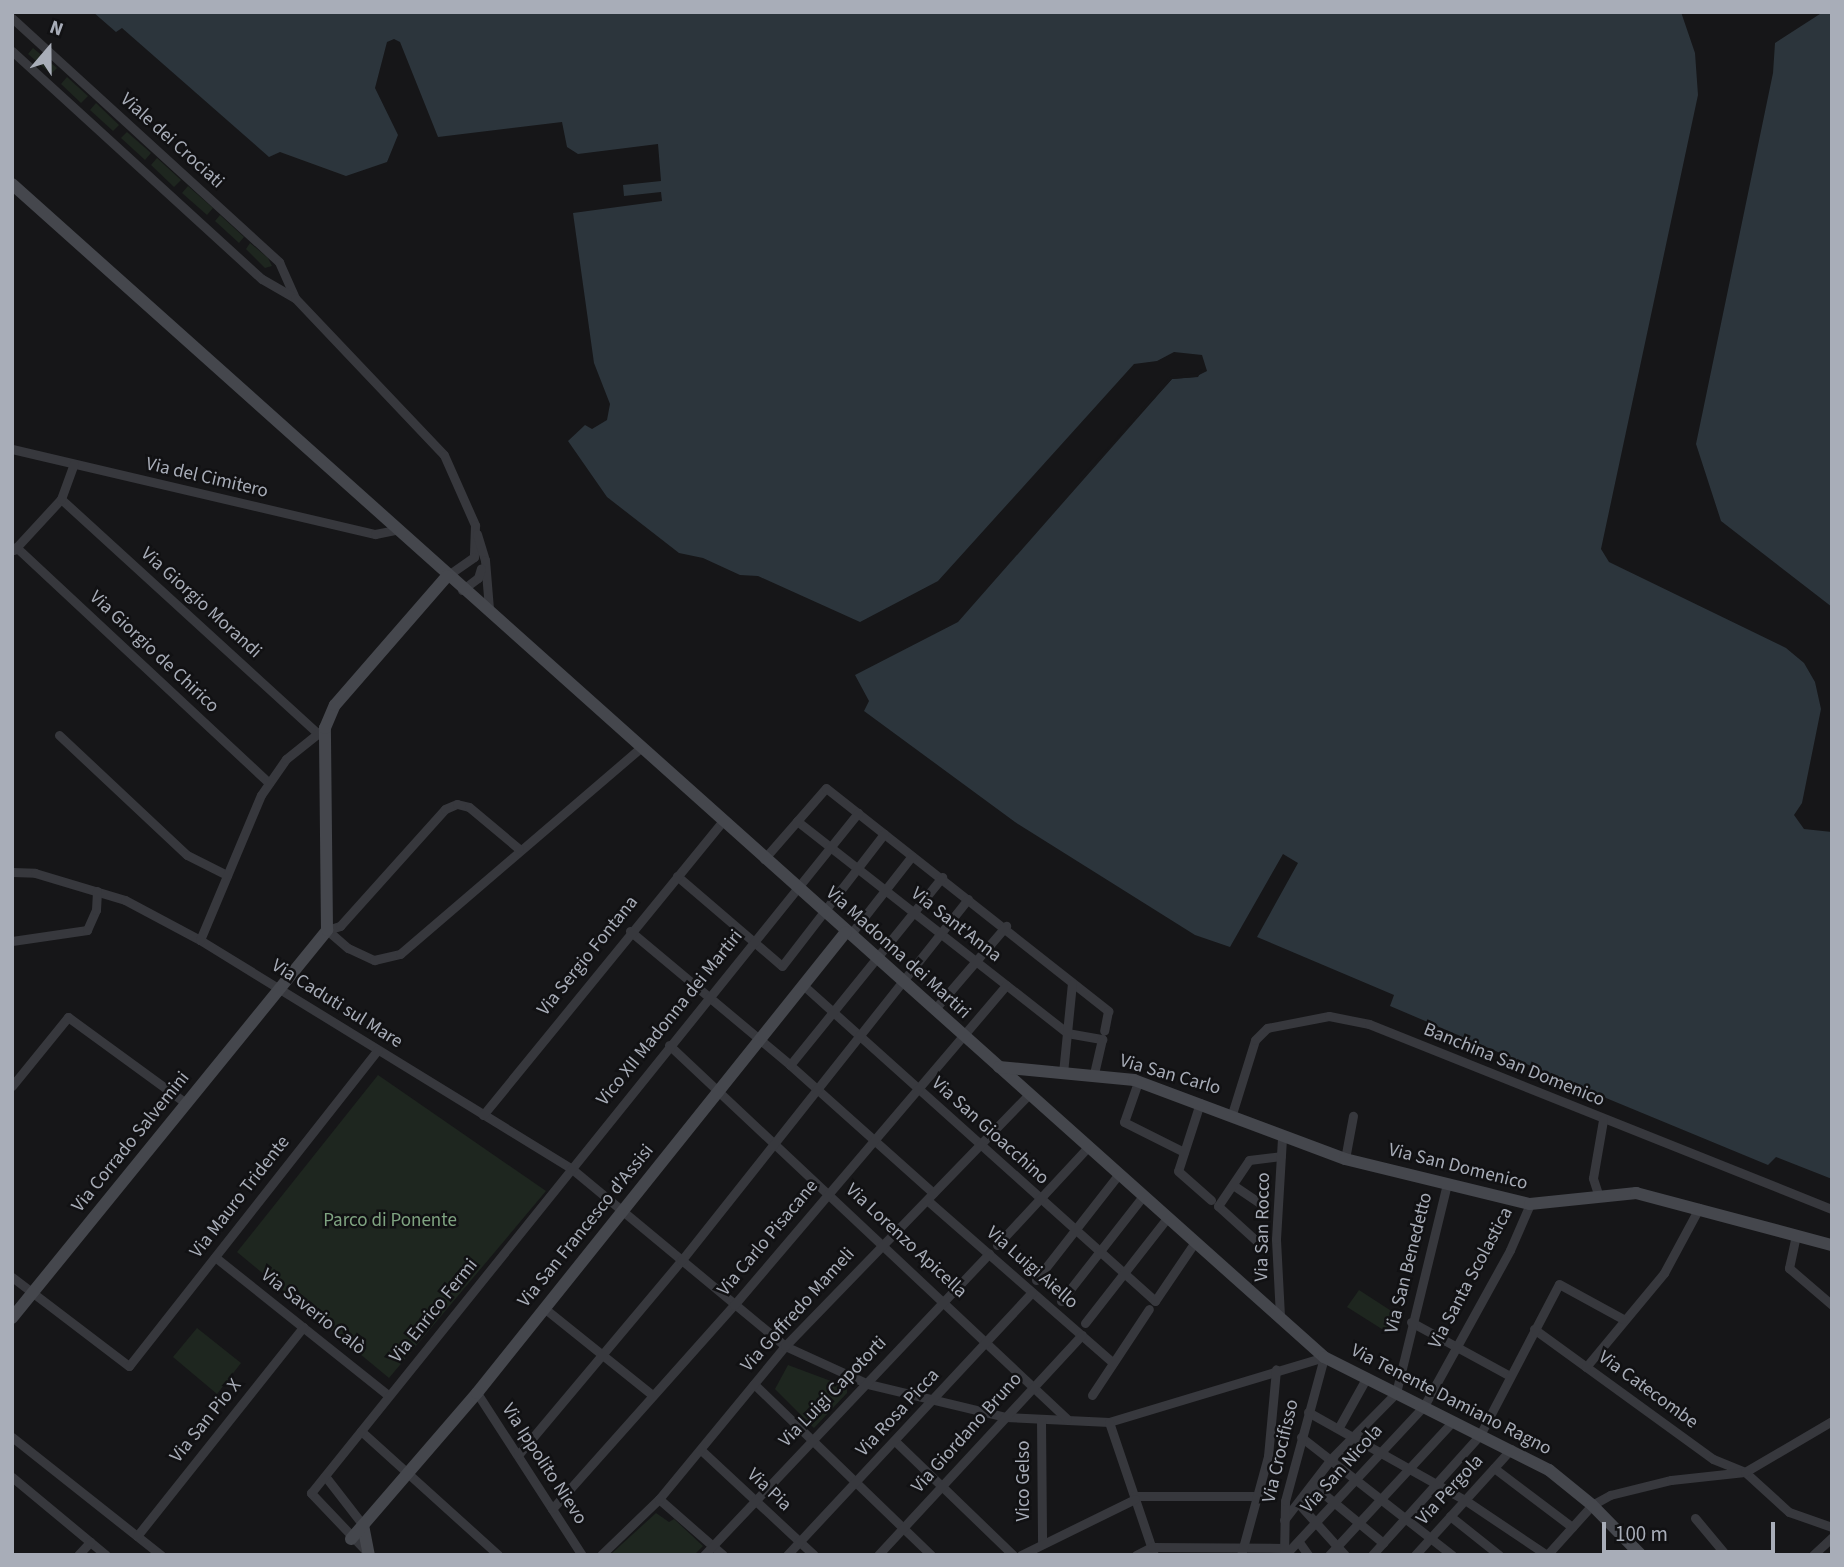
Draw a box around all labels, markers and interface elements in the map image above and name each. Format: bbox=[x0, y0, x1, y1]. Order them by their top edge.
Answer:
north arrow bbox=[14, 14, 84, 84]
text: N bbox=[46, 14, 67, 44]
street label: Viale dei Crociati bbox=[115, 88, 229, 194]
street label: Via del Cimitero bbox=[144, 453, 270, 503]
street label: Via Giorgio Morandi bbox=[136, 543, 266, 663]
street label: Via Giorgio de Chirico bbox=[85, 586, 223, 718]
street label: Via Madonna dei Martiri bbox=[821, 882, 975, 1024]
street label: Via Sant'Anna bbox=[906, 883, 1006, 967]
street label: Via Sergio Fontana bbox=[533, 891, 643, 1021]
street label: Vico XII Madonna dei Martiri bbox=[592, 926, 748, 1110]
street label: Via Caduti sul Mare bbox=[267, 955, 407, 1053]
street label: Banchina San Domenico bbox=[1420, 1018, 1608, 1112]
street label: Via San Carlo bbox=[1117, 1050, 1223, 1100]
street label: Via Corrado Salvemini bbox=[67, 1067, 195, 1217]
street label: Via San Gioacchino bbox=[926, 1072, 1054, 1190]
street label: Via Mauro Tridente bbox=[185, 1131, 295, 1263]
street label: Via San Domenico bbox=[1386, 1139, 1530, 1195]
street label: Via San Francesco d'Assisi bbox=[513, 1140, 659, 1312]
street label: Via San Rocco bbox=[1251, 1172, 1275, 1282]
street label: Via Carlo Pisacane bbox=[713, 1175, 823, 1301]
street label: Via Lorenzo Apicella bbox=[841, 1179, 971, 1303]
street label: Via San Benedetto bbox=[1380, 1190, 1438, 1336]
street label: Via Santa Scolastica bbox=[1424, 1203, 1518, 1353]
park label: Parco di Ponente bbox=[323, 1210, 457, 1232]
street label: Via Luigi Aiello bbox=[981, 1222, 1083, 1314]
street label: Via Goffredo Mameli bbox=[736, 1243, 860, 1377]
street label: Via Enrico Fermi bbox=[385, 1254, 483, 1368]
street label: Via Saverio Calò bbox=[256, 1264, 370, 1360]
street label: Via Luigi Capotorti bbox=[774, 1332, 892, 1452]
street label: Via Tenente Damiano Ragno bbox=[1347, 1339, 1555, 1461]
street label: Via Catecombe bbox=[1594, 1346, 1702, 1434]
street label: Via Rosa Picca bbox=[852, 1364, 944, 1462]
street label: Via Giordano Bruno bbox=[907, 1368, 1027, 1498]
street label: Via San Pio X bbox=[165, 1375, 247, 1467]
street label: Via Crocifisso bbox=[1258, 1397, 1304, 1505]
street label: Via Ippolito Nievo bbox=[496, 1399, 592, 1529]
street label: Via San Nicola bbox=[1296, 1420, 1388, 1518]
street label: Vico Gelso bbox=[1013, 1440, 1035, 1522]
street label: Via Pergola bbox=[1412, 1450, 1488, 1530]
street label: Via Pia bbox=[742, 1464, 796, 1516]
scale bar bbox=[1606, 1508, 1779, 1552]
text: 100 m bbox=[1615, 1519, 1668, 1549]

